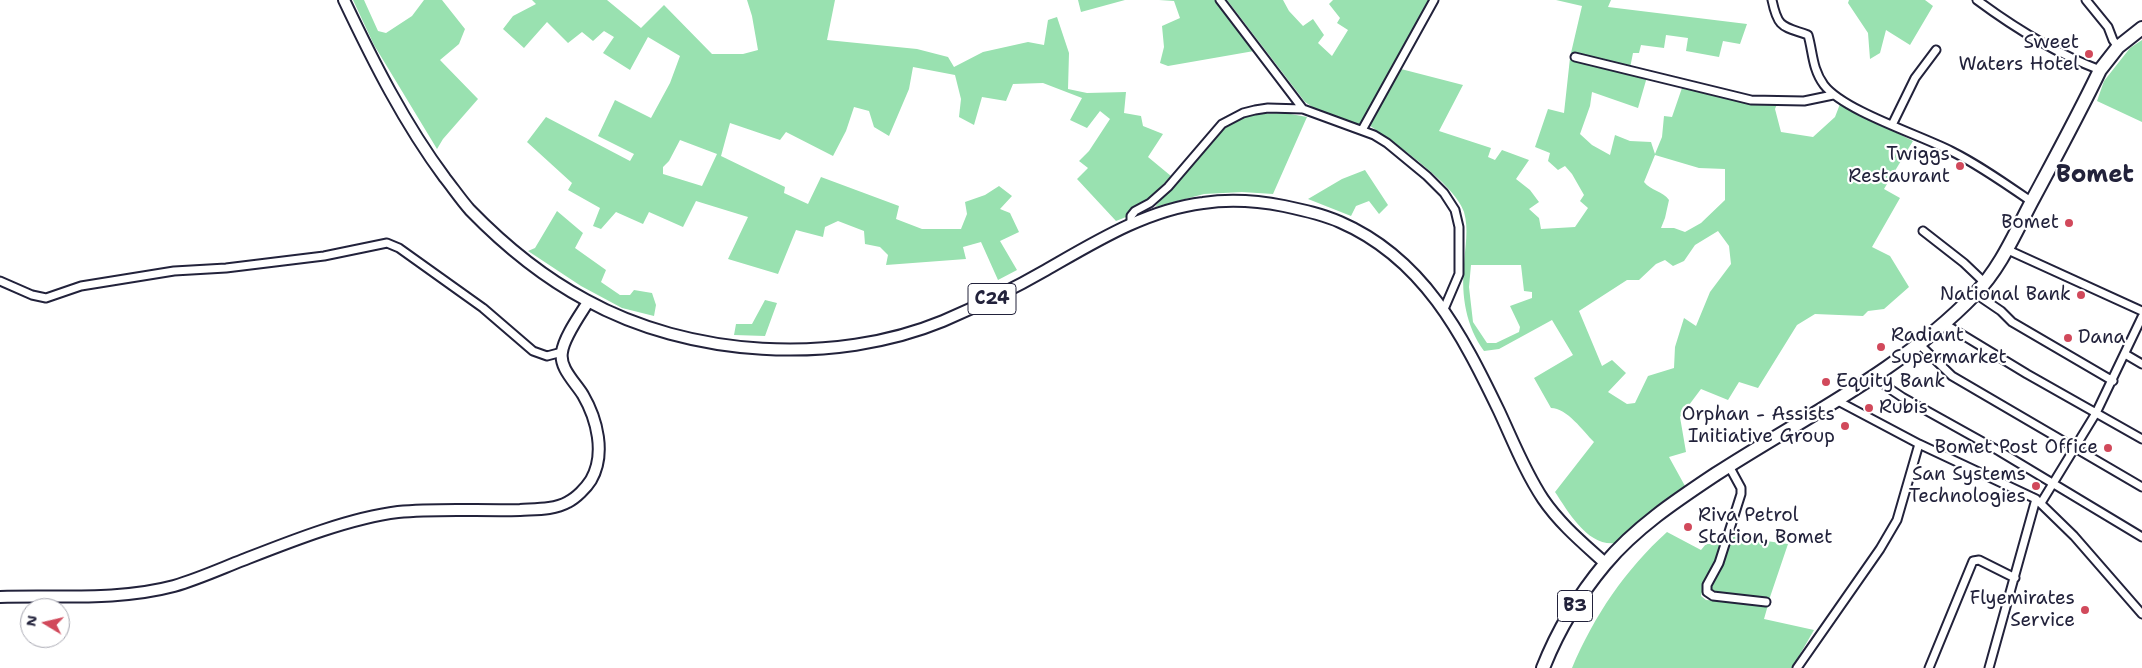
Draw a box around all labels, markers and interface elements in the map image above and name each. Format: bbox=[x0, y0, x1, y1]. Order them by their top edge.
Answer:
place label: Sweet Waters Hotel bbox=[1959, 32, 2079, 76]
marker: Sweet Waters Hotel bbox=[2083, 48, 2095, 60]
place label: Twiggs Restaurant bbox=[1848, 144, 1950, 188]
marker: Twiggs Restaurant bbox=[1954, 160, 1966, 172]
district label: Bomet bbox=[2056, 162, 2134, 190]
place label: Bomet bbox=[2001, 212, 2059, 234]
marker: Bomet bbox=[2063, 217, 2075, 229]
road number: C24 bbox=[968, 284, 1016, 314]
place label: National Bank bbox=[1940, 284, 2071, 306]
marker: National Bank bbox=[2075, 289, 2087, 301]
place label: Radiant Supermarket bbox=[1891, 325, 2007, 369]
place label: Dana bbox=[2078, 327, 2125, 349]
marker: Dana bbox=[2062, 332, 2074, 344]
marker: Radiant Supermarket bbox=[1875, 341, 1887, 353]
place label: Equity Bank bbox=[1836, 371, 1945, 393]
marker: Equity Bank bbox=[1820, 376, 1832, 388]
place label: Rubis bbox=[1879, 397, 1928, 419]
marker: Rubis bbox=[1863, 402, 1875, 414]
place label: Orphan - Assists Initiative Group bbox=[1682, 404, 1835, 448]
marker: Orphan - Assists Initiative Group bbox=[1839, 420, 1851, 432]
place label: Bomet Post Office bbox=[1935, 437, 2098, 459]
marker: Bomet Post Office bbox=[2102, 442, 2114, 454]
place label: San Systems Technologies bbox=[1909, 464, 2026, 508]
marker: San Systems Technologies bbox=[2030, 480, 2042, 492]
place label: Riva Petrol Station, Bomet bbox=[1698, 505, 1833, 549]
marker: Riva Petrol Station, Bomet bbox=[1682, 521, 1694, 533]
place label: Flyemirates Service bbox=[1970, 588, 2075, 632]
road number: B3 bbox=[1558, 590, 1592, 622]
north arrow bbox=[20, 598, 70, 648]
marker: Flyemirates Service bbox=[2079, 604, 2091, 616]
text: N bbox=[21, 614, 41, 628]

